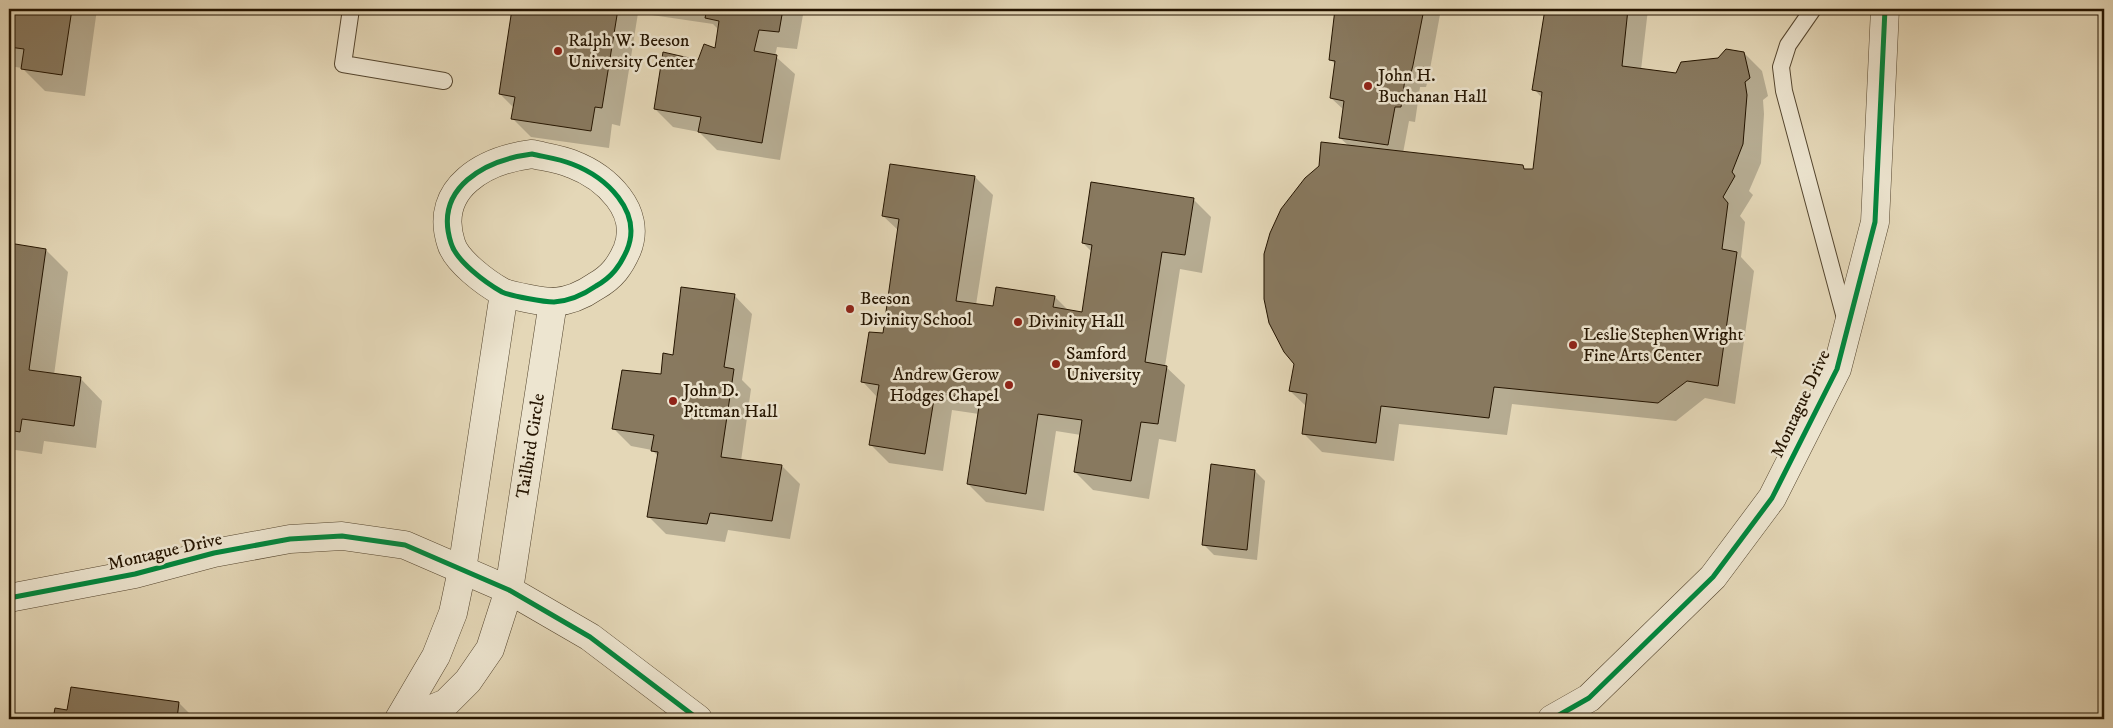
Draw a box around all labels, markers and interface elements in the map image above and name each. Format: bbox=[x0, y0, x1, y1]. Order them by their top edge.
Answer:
place label: Ralph W. Beeson University Center bbox=[568, 30, 695, 73]
marker: Ralph W. Beeson University Center bbox=[552, 45, 564, 57]
place label: John H. Buchanan Hall bbox=[1376, 65, 1487, 108]
marker: John H. Buchanan Hall bbox=[1362, 80, 1374, 92]
place label: Beeson Divinity School bbox=[860, 288, 973, 331]
marker: Beeson Divinity School bbox=[844, 303, 856, 315]
place label: Divinity Hall bbox=[1028, 311, 1125, 333]
marker: Divinity Hall bbox=[1012, 316, 1024, 328]
place label: Leslie Stephen Wright Fine Arts Center bbox=[1583, 324, 1743, 367]
marker: Leslie Stephen Wright Fine Arts Center bbox=[1567, 339, 1579, 351]
place label: Samford University bbox=[1066, 343, 1141, 386]
street label: Montague Drive bbox=[1766, 347, 1836, 461]
marker: Samford University bbox=[1050, 358, 1062, 370]
place label: Andrew Gerow Hodges Chapel bbox=[889, 364, 1000, 407]
marker: Andrew Gerow Hodges Chapel bbox=[1003, 379, 1015, 391]
place label: John D. Pittman Hall bbox=[681, 380, 778, 423]
street label: Tailbird Circle bbox=[512, 392, 550, 500]
marker: John D. Pittman Hall bbox=[667, 395, 679, 407]
street label: Montague Drive bbox=[106, 528, 224, 576]

